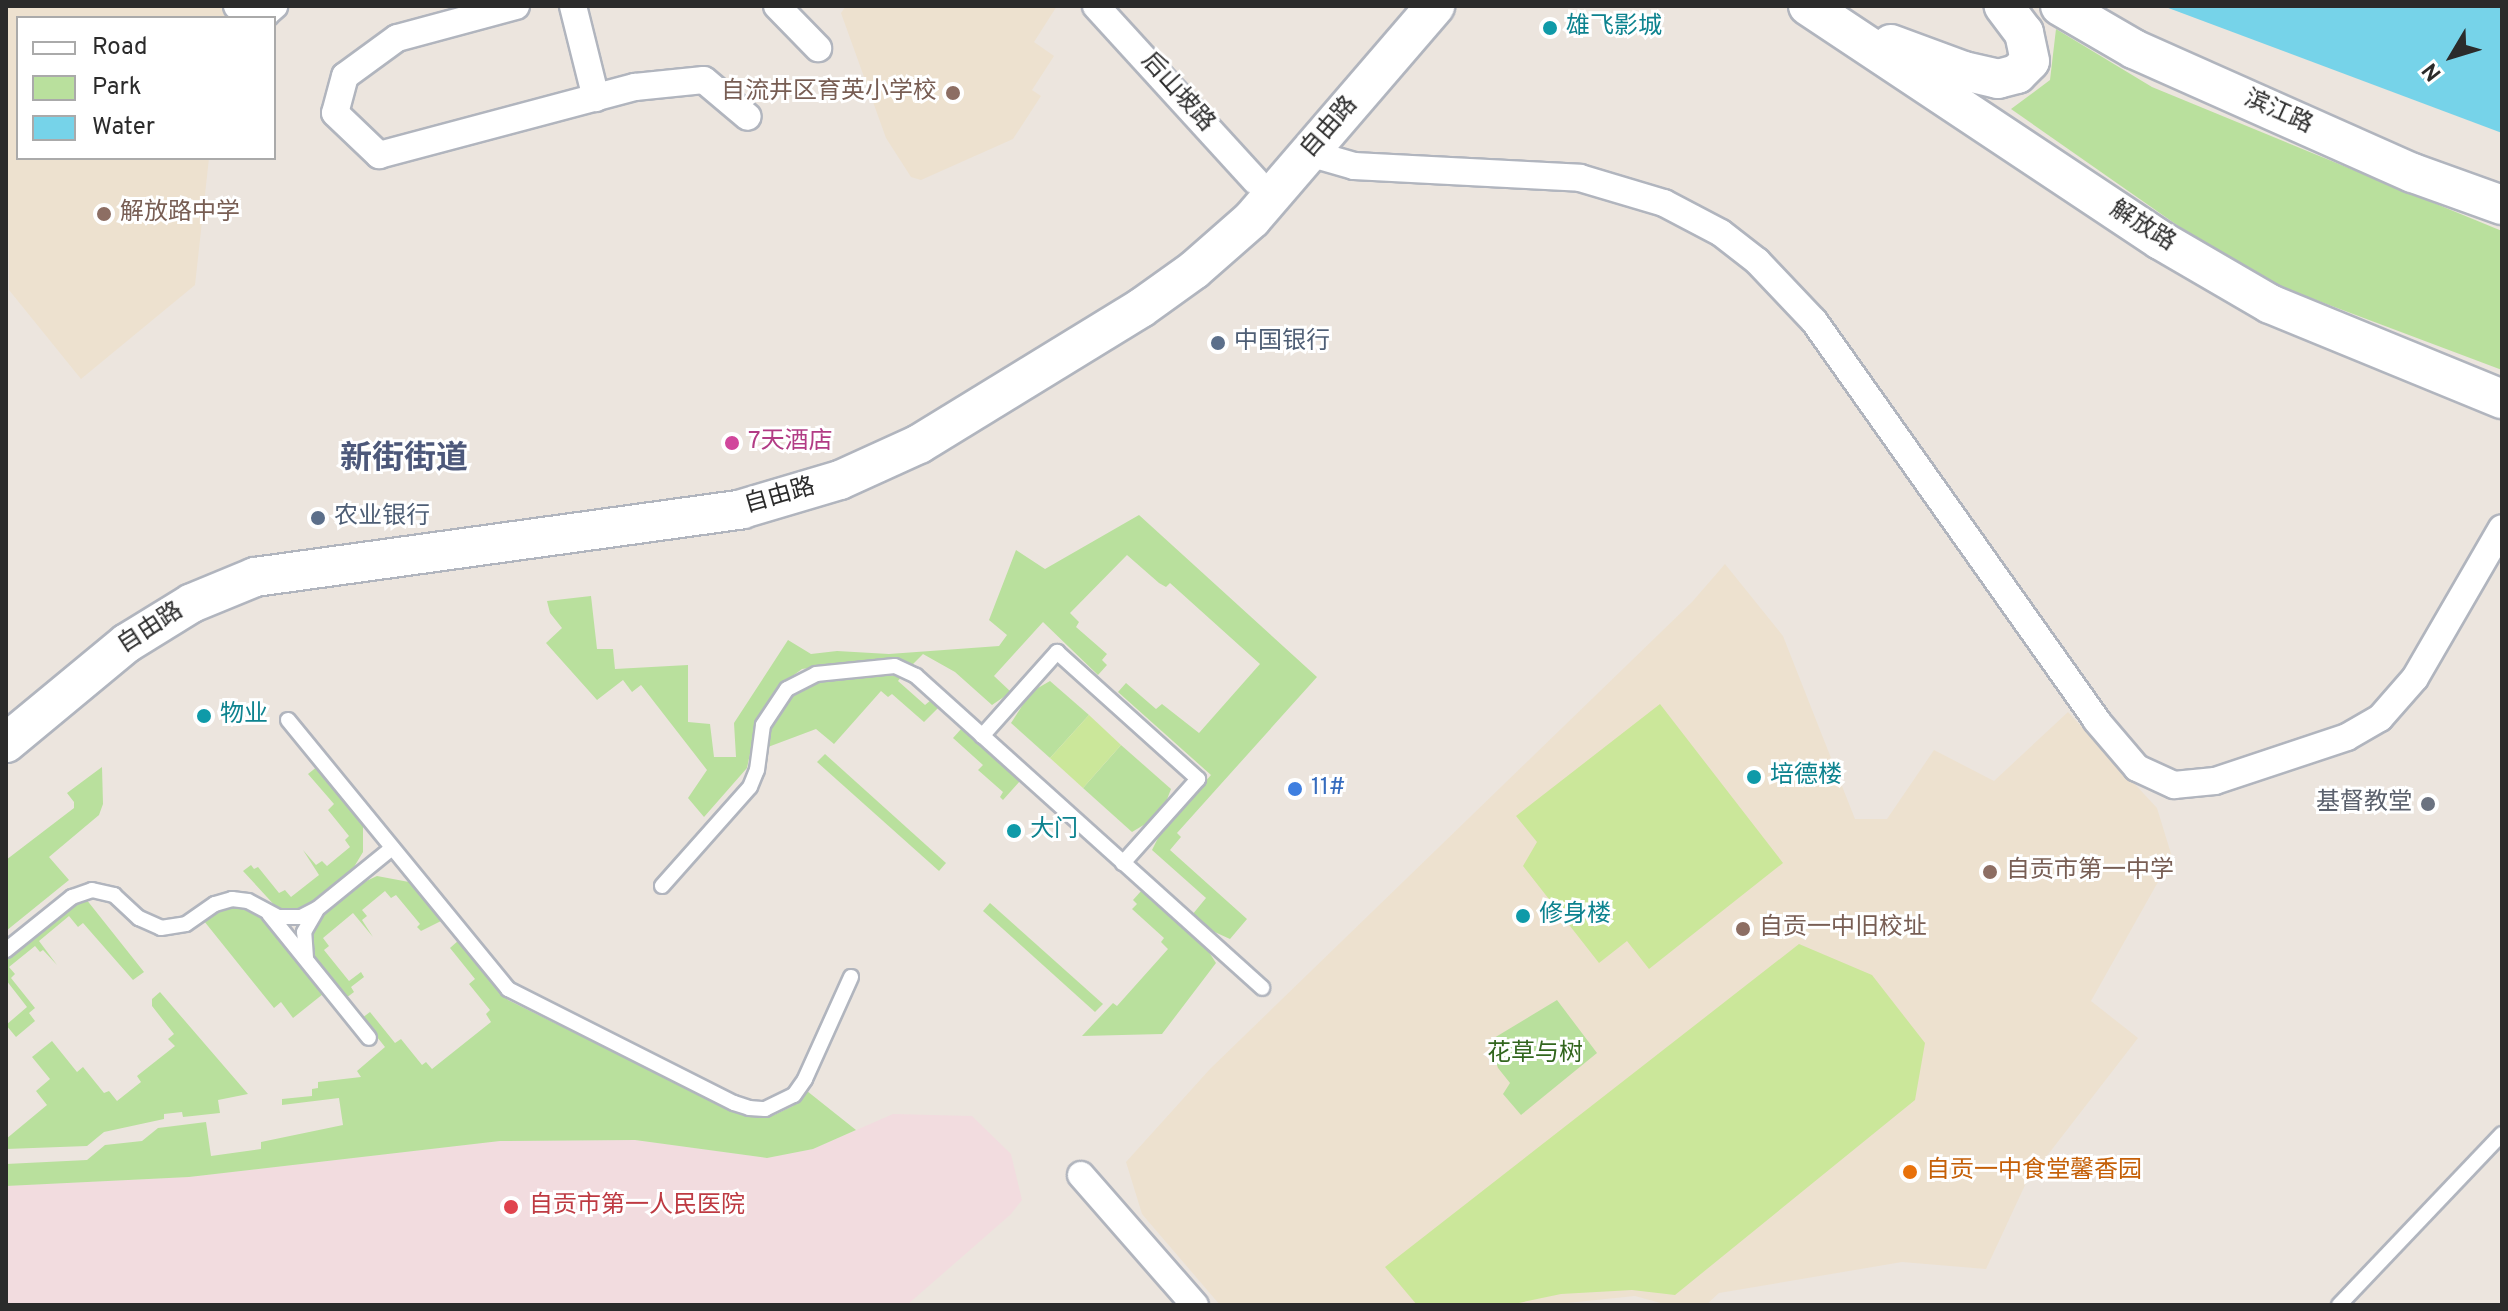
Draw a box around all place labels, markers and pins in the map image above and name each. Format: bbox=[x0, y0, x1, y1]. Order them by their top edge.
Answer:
place label: 雄飞影城 bbox=[1566, 14, 1662, 42]
marker: 雄飞影城 bbox=[1541, 19, 1559, 37]
place label: 自流井区育英小学校 bbox=[721, 79, 937, 107]
marker: 自流井区育英小学校 bbox=[944, 84, 962, 102]
place label: 解放路中学 bbox=[120, 200, 240, 228]
marker: 解放路中学 bbox=[95, 205, 113, 223]
place label: 中国银行 bbox=[1234, 329, 1330, 357]
marker: 中国银行 bbox=[1209, 334, 1227, 352]
place label: 7天酒店 bbox=[748, 429, 833, 457]
marker: 7天酒店 bbox=[723, 434, 741, 452]
place label: 农业银行 bbox=[334, 504, 430, 532]
marker: 农业银行 bbox=[309, 509, 327, 527]
place label: 物业 bbox=[220, 702, 268, 730]
marker: 物业 bbox=[195, 707, 213, 725]
place label: 培德楼 bbox=[1770, 763, 1842, 791]
marker: 培德楼 bbox=[1745, 768, 1763, 786]
place label: 11# bbox=[1311, 775, 1345, 803]
marker: 11# bbox=[1286, 780, 1304, 798]
place label: 基督教堂 bbox=[2316, 790, 2412, 818]
marker: 基督教堂 bbox=[2419, 795, 2437, 813]
place label: 大门 bbox=[1030, 817, 1078, 845]
marker: 大门 bbox=[1005, 822, 1023, 840]
place label: 自贡市第一中学 bbox=[2006, 858, 2174, 886]
marker: 自贡市第一中学 bbox=[1981, 863, 1999, 881]
place label: 修身楼 bbox=[1539, 902, 1611, 930]
marker: 修身楼 bbox=[1514, 907, 1532, 925]
place label: 自贡一中旧校址 bbox=[1759, 915, 1927, 943]
marker: 自贡一中旧校址 bbox=[1734, 920, 1752, 938]
place label: 自贡一中食堂馨香园 bbox=[1926, 1158, 2142, 1186]
marker: 自贡一中食堂馨香园 bbox=[1901, 1163, 1919, 1181]
place label: 自贡市第一人民医院 bbox=[529, 1193, 745, 1221]
marker: 自贡市第一人民医院 bbox=[500, 1196, 522, 1218]

